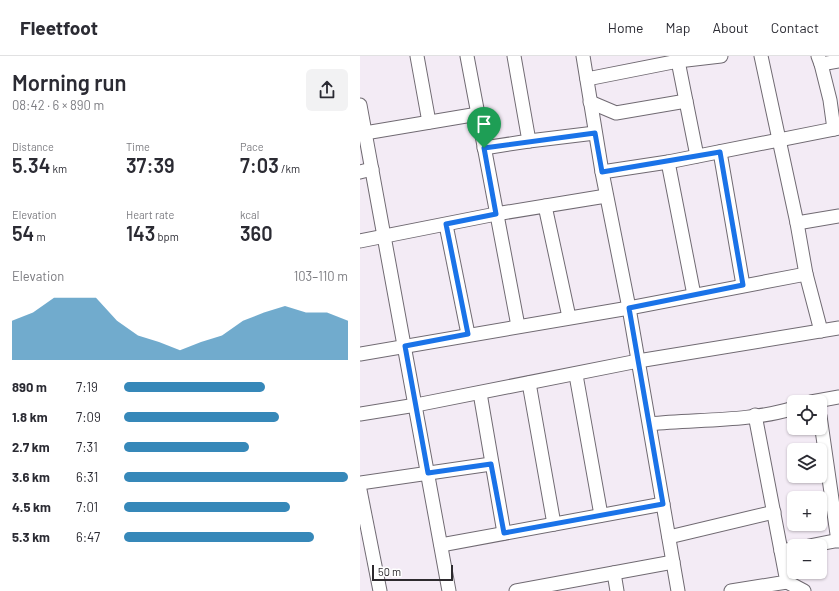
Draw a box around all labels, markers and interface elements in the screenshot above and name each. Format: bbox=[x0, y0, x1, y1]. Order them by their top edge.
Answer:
text: Fleetfoot bbox=[20, 16, 98, 39]
text: Home bbox=[608, 19, 644, 36]
text: Map bbox=[666, 19, 690, 36]
text: About bbox=[712, 19, 749, 36]
text: Contact bbox=[771, 19, 819, 36]
text: Morning run bbox=[12, 69, 126, 95]
button: share bbox=[306, 69, 348, 111]
text: 08:42 · 6 × 890 m bbox=[12, 97, 104, 113]
pin bbox=[467, 107, 501, 148]
icon: arrive bbox=[473, 113, 495, 135]
text: Distance bbox=[12, 140, 54, 153]
text: Time bbox=[126, 140, 150, 153]
text: Pace bbox=[240, 140, 264, 153]
text: 5.34 bbox=[12, 153, 50, 177]
text: 37:39 bbox=[126, 153, 175, 177]
text: 7:03 bbox=[240, 153, 279, 177]
text: km bbox=[50, 162, 67, 175]
text: /km bbox=[279, 162, 300, 175]
text: Elevation bbox=[12, 208, 56, 221]
text: Heart rate bbox=[126, 208, 174, 221]
text: kcal bbox=[240, 208, 259, 221]
text: 54 bbox=[12, 221, 34, 245]
text: 143 bbox=[126, 221, 155, 245]
text: 360 bbox=[240, 221, 273, 245]
text: m bbox=[34, 230, 46, 243]
text: bpm bbox=[155, 230, 179, 243]
text: Elevation bbox=[12, 268, 64, 284]
text: 103–110 m bbox=[294, 268, 348, 284]
text: 890 m bbox=[12, 379, 47, 395]
text: 7:19 bbox=[76, 379, 98, 395]
map controls bbox=[787, 395, 827, 579]
button: locate bbox=[787, 395, 827, 435]
text: 1.8 km bbox=[12, 409, 48, 425]
text: 7:09 bbox=[76, 409, 101, 425]
text: 2.7 km bbox=[12, 439, 50, 455]
text: 7:31 bbox=[76, 439, 98, 455]
button: layers bbox=[787, 443, 827, 483]
text: 3.6 km bbox=[12, 469, 50, 485]
text: 6:31 bbox=[76, 469, 98, 485]
button: + bbox=[787, 491, 827, 531]
text: 4.5 km bbox=[12, 499, 51, 515]
text: 7:01 bbox=[76, 499, 98, 515]
text: 5.3 km bbox=[12, 529, 50, 545]
text: 6:47 bbox=[76, 529, 100, 545]
button: − bbox=[787, 539, 827, 579]
scale bar bbox=[372, 563, 453, 582]
text: 50 m bbox=[378, 565, 401, 578]

